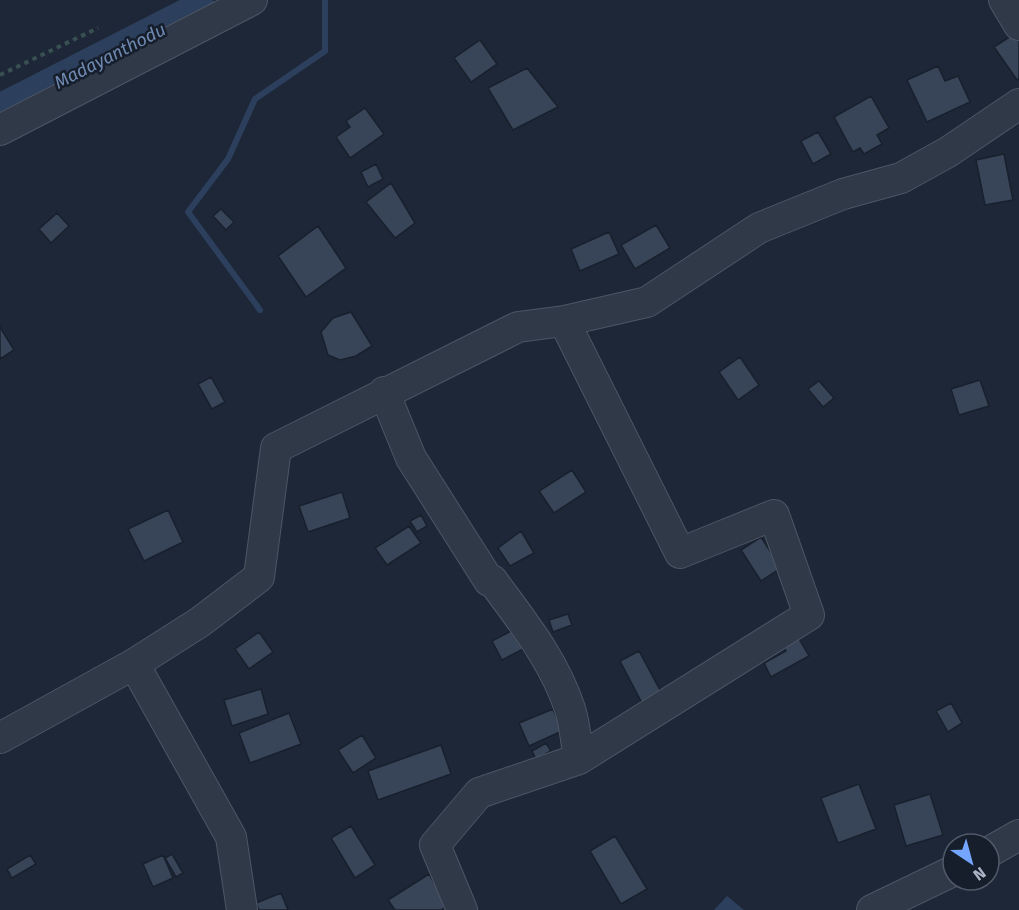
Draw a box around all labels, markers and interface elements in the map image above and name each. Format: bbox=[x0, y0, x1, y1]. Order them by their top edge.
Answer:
water label: Madayanthodu bbox=[50, 18, 170, 94]
north arrow bbox=[941, 832, 1001, 892]
text: N bbox=[970, 863, 989, 885]

